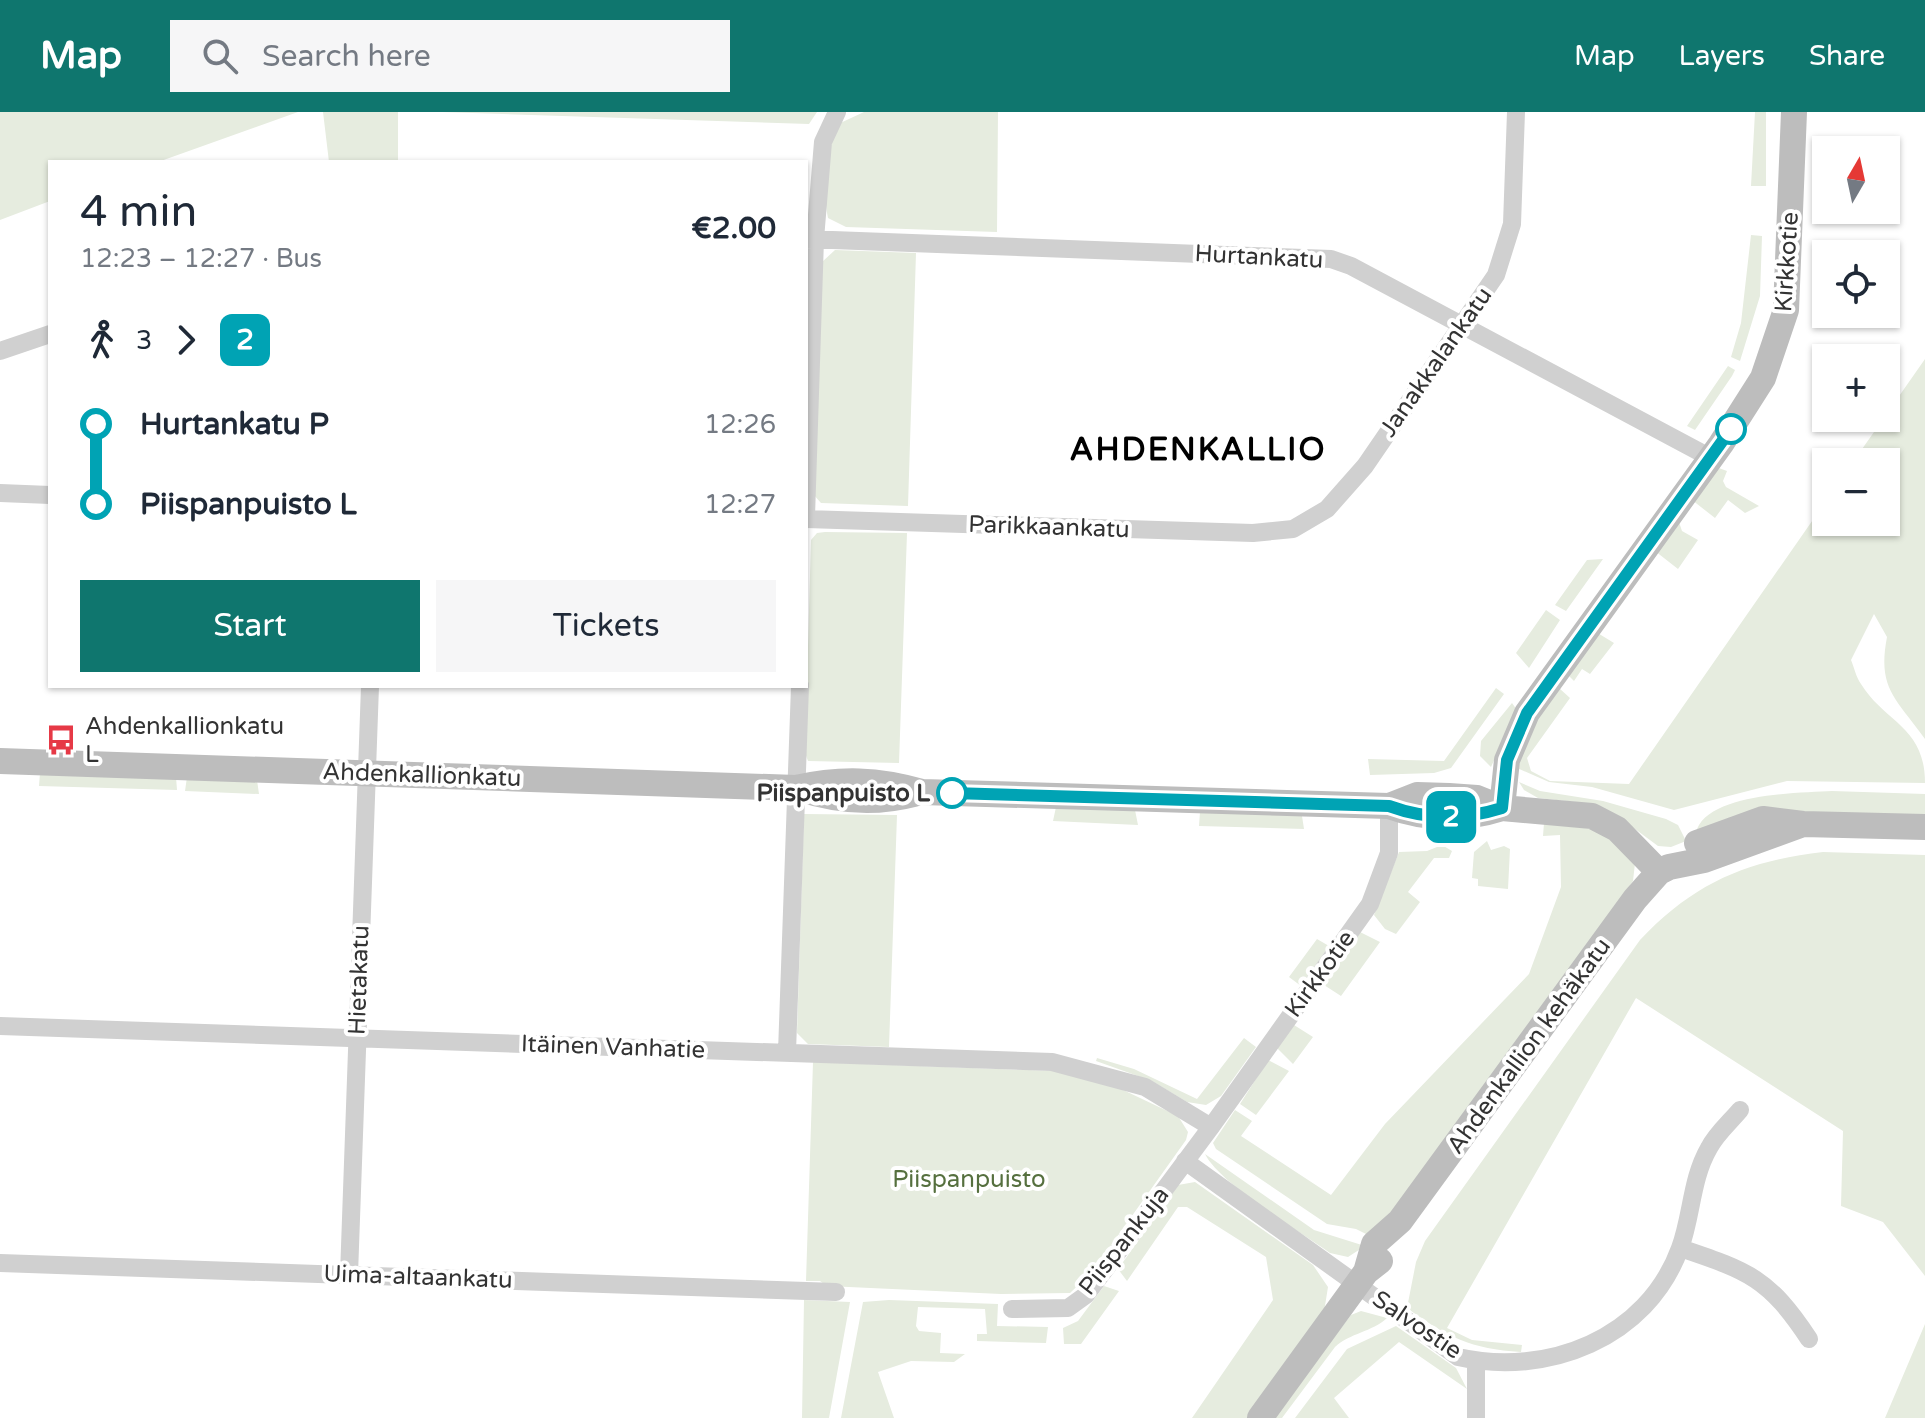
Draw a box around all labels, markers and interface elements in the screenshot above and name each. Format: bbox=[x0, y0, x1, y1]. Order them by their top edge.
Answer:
search box bbox=[170, 20, 730, 92]
text: Map bbox=[40, 33, 122, 79]
icon: search bbox=[198, 34, 242, 78]
text: Search here bbox=[262, 38, 431, 75]
text: Map bbox=[1574, 39, 1635, 73]
text: Layers bbox=[1679, 39, 1765, 73]
text: Share bbox=[1809, 39, 1885, 73]
north arrow bbox=[1812, 136, 1900, 224]
map controls bbox=[1812, 136, 1900, 536]
text: 4 min bbox=[80, 186, 197, 239]
text: €2.00 bbox=[691, 210, 776, 247]
street label: Kirkkotie bbox=[1769, 211, 1805, 313]
street label: Hurtankatu bbox=[1194, 239, 1324, 275]
button: locate bbox=[1812, 240, 1900, 328]
text: 12:23 – 12:27 · Bus bbox=[80, 243, 322, 274]
street label: Janakkalankatu bbox=[1374, 282, 1498, 442]
icon: walk bbox=[80, 318, 124, 362]
icon: forward bbox=[164, 318, 208, 362]
text: 2 bbox=[236, 323, 254, 357]
text: 3 bbox=[136, 325, 152, 356]
button: + bbox=[1812, 344, 1900, 432]
text: Hurtankatu P bbox=[140, 406, 329, 443]
text: 12:26 bbox=[704, 409, 776, 440]
unlabelled marker bbox=[1716, 414, 1746, 444]
district label: AHDENKALLIO bbox=[1070, 431, 1326, 469]
button: − bbox=[1812, 448, 1900, 536]
text: Piispanpuisto L bbox=[140, 486, 357, 523]
text: 12:27 bbox=[704, 489, 776, 520]
street label: Parikkaankatu bbox=[968, 510, 1130, 544]
button: Start bbox=[80, 580, 420, 672]
button: Tickets bbox=[436, 580, 776, 672]
place label: Ahdenkallionkatu L bbox=[85, 712, 284, 769]
bus stop icon: Ahdenkallionkatu L bbox=[44, 723, 78, 757]
street label: Ahdenkallionkatu bbox=[322, 757, 522, 793]
marker: Piispanpuisto L bbox=[937, 778, 967, 808]
place label: Piispanpuisto L bbox=[757, 779, 930, 808]
line badge: 2 bbox=[1425, 791, 1477, 843]
text: 2 bbox=[1442, 800, 1460, 834]
street label: Hietakatu bbox=[343, 925, 375, 1035]
street label: Kirkkotie bbox=[1279, 925, 1361, 1023]
street label: Ahdenkallion kehäkatu bbox=[1441, 932, 1617, 1160]
street label: Itäinen Vanhatie bbox=[520, 1029, 706, 1065]
park label: Piispanpuisto bbox=[892, 1165, 1046, 1194]
street label: Piispankuja bbox=[1073, 1181, 1175, 1301]
street label: Uima-altaankatu bbox=[323, 1259, 513, 1295]
street label: Salvostie bbox=[1367, 1285, 1467, 1365]

